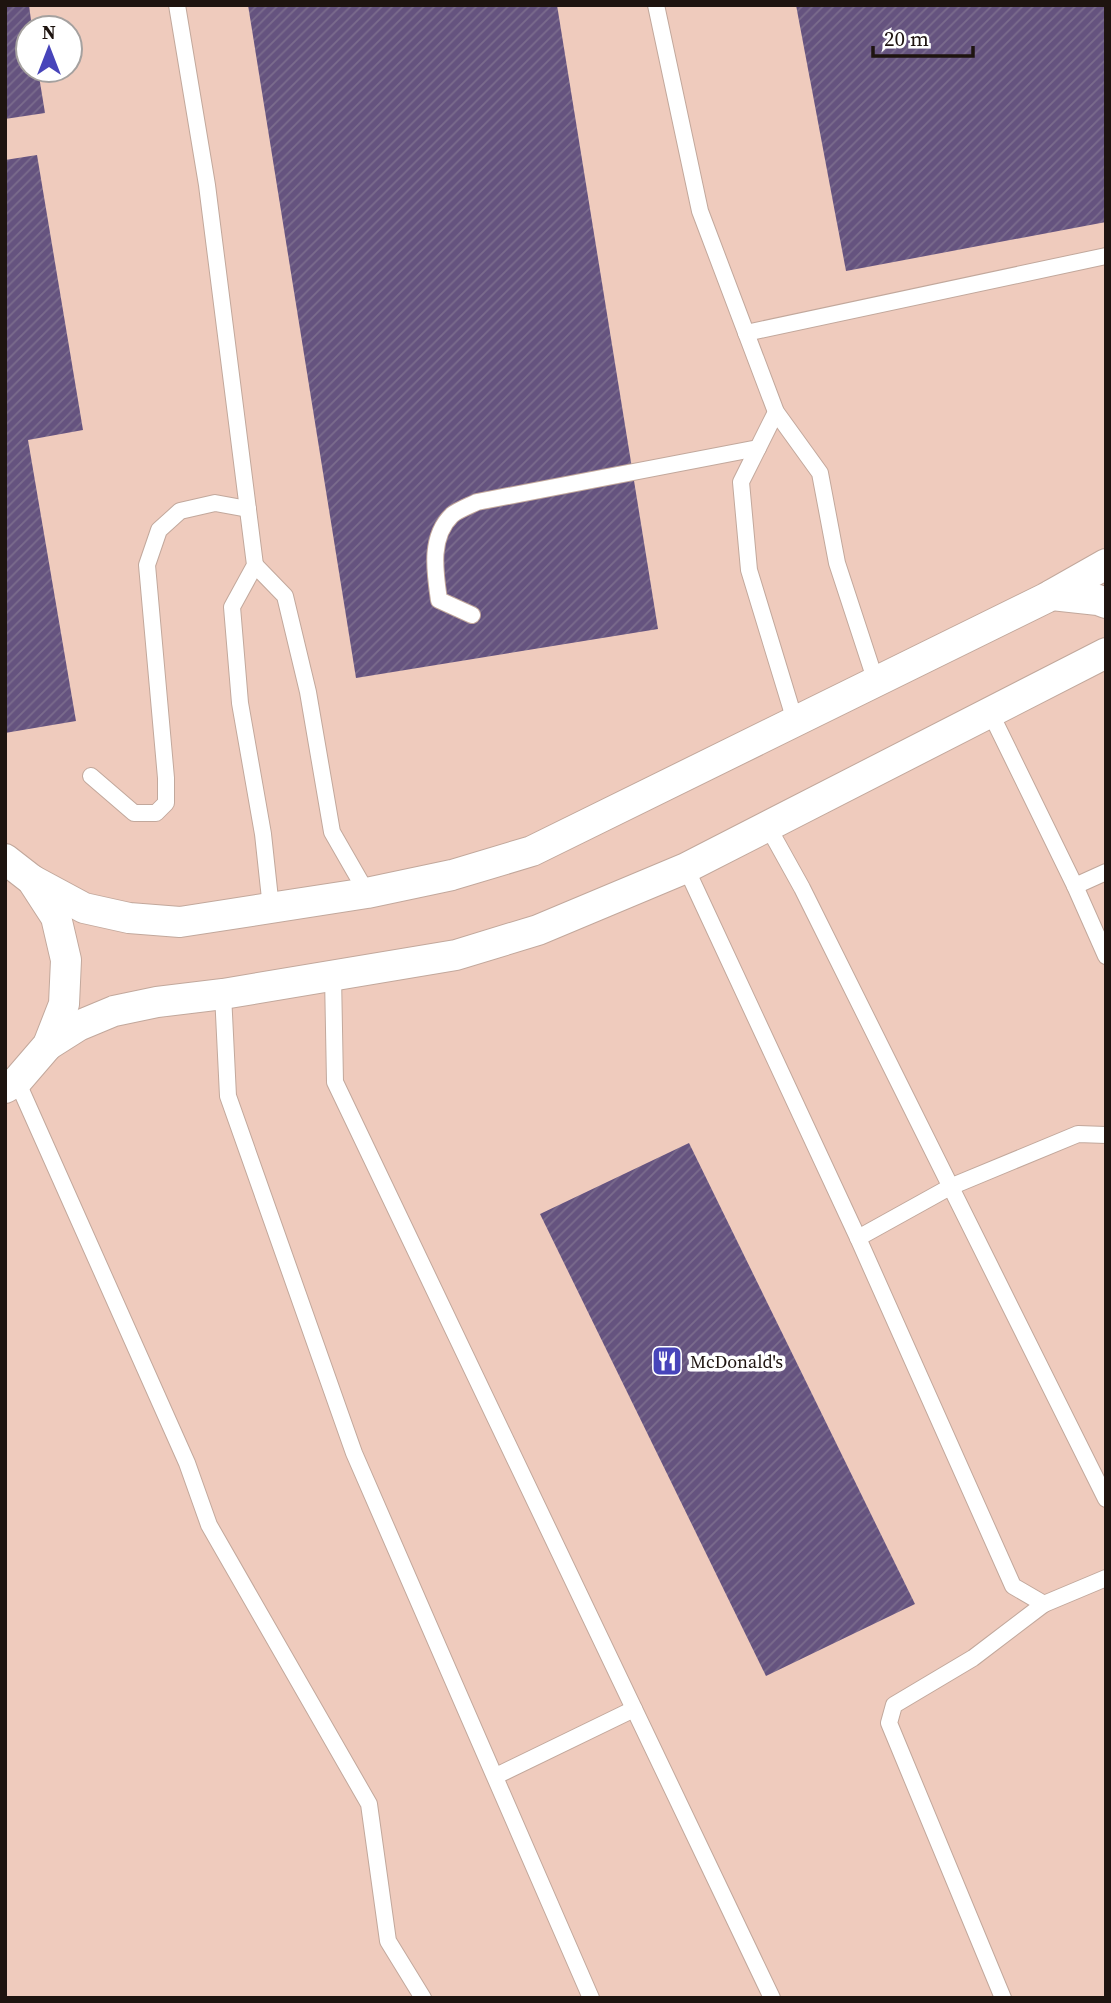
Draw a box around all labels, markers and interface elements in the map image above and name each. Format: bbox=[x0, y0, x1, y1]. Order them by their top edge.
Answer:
north arrow bbox=[14, 14, 84, 84]
scale bar bbox=[873, 14, 973, 58]
text: N bbox=[42, 19, 56, 45]
text: 20 m bbox=[884, 24, 929, 53]
restaurant icon: McDonald's bbox=[650, 1344, 684, 1378]
place label: McDonald's bbox=[690, 1349, 783, 1374]

